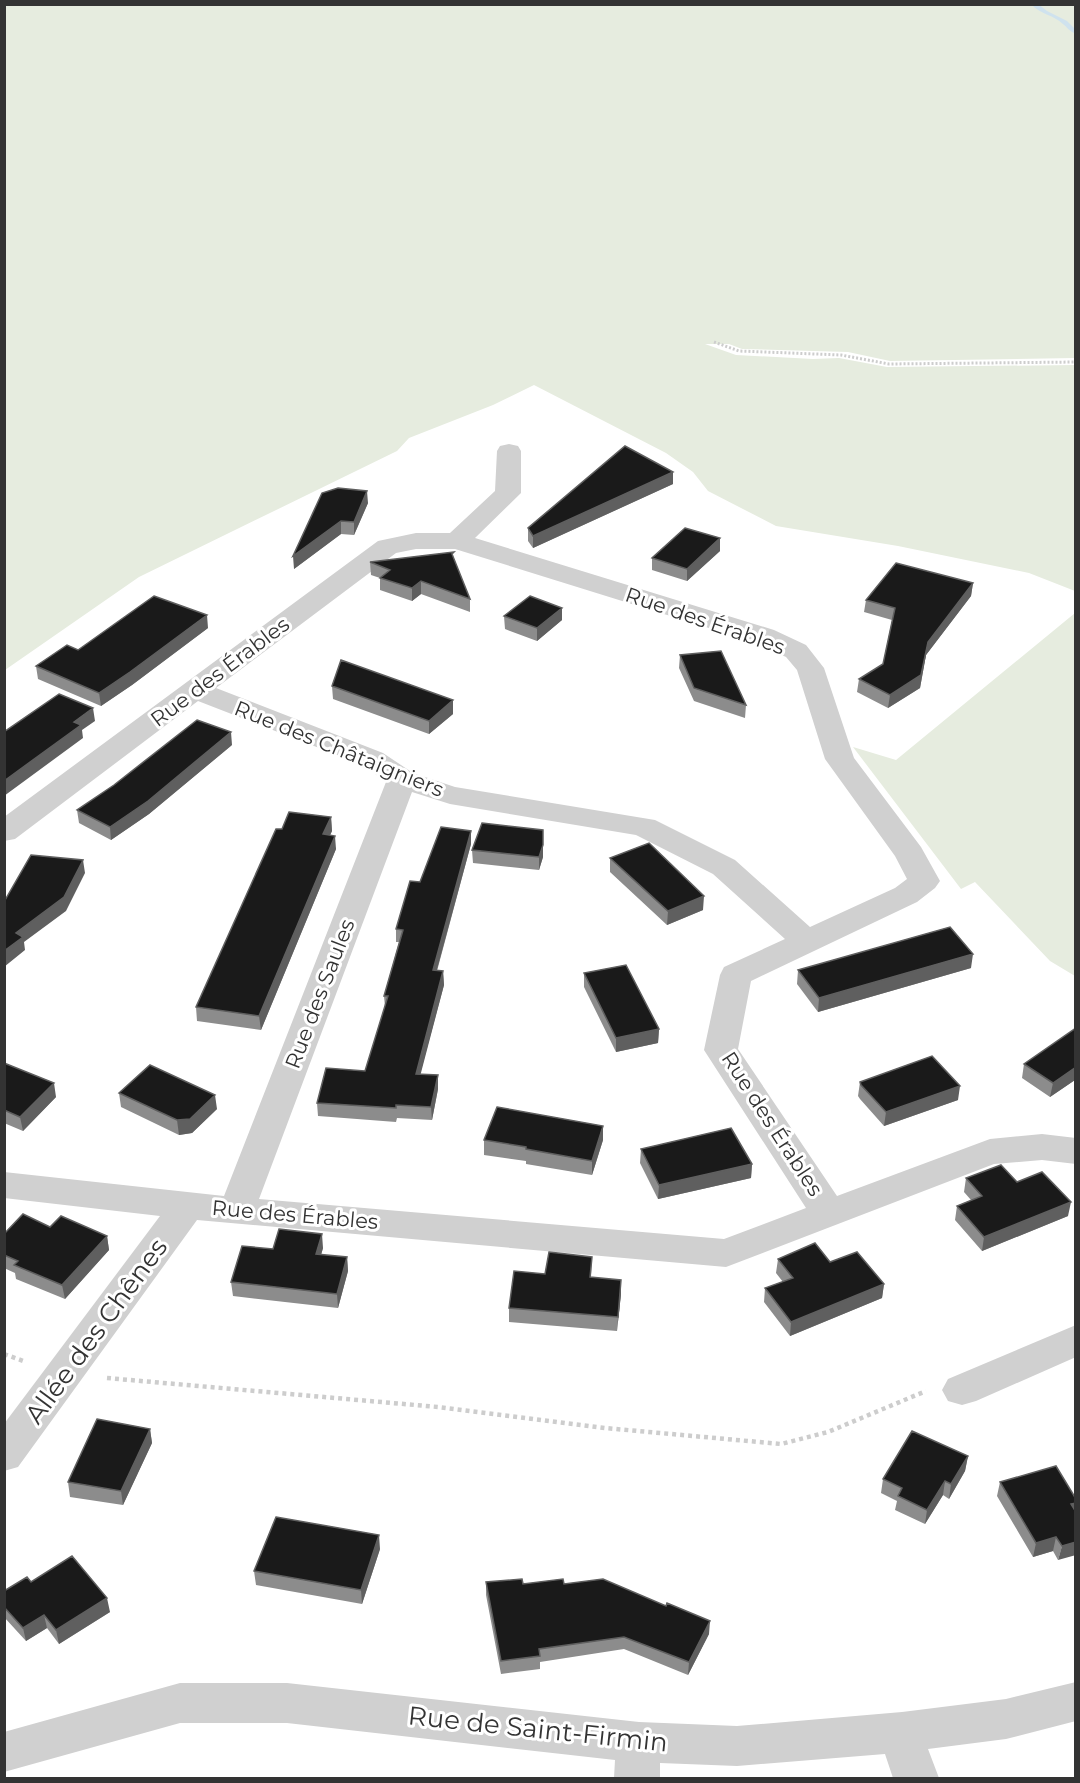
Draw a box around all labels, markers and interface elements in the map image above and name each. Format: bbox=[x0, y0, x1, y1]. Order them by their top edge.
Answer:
street label: Rue des Érables bbox=[622, 582, 788, 660]
street label: Rue des Érables bbox=[145, 611, 294, 732]
street label: Rue des Châtaigniers bbox=[231, 695, 447, 802]
street label: Rue des Saules bbox=[280, 916, 360, 1072]
street label: Rue des Érables bbox=[716, 1047, 828, 1201]
street label: Rue des Érables bbox=[211, 1195, 379, 1234]
street label: Allée des Chênes bbox=[18, 1232, 174, 1430]
street label: Rue de Saint-Firmin bbox=[407, 1699, 669, 1759]

